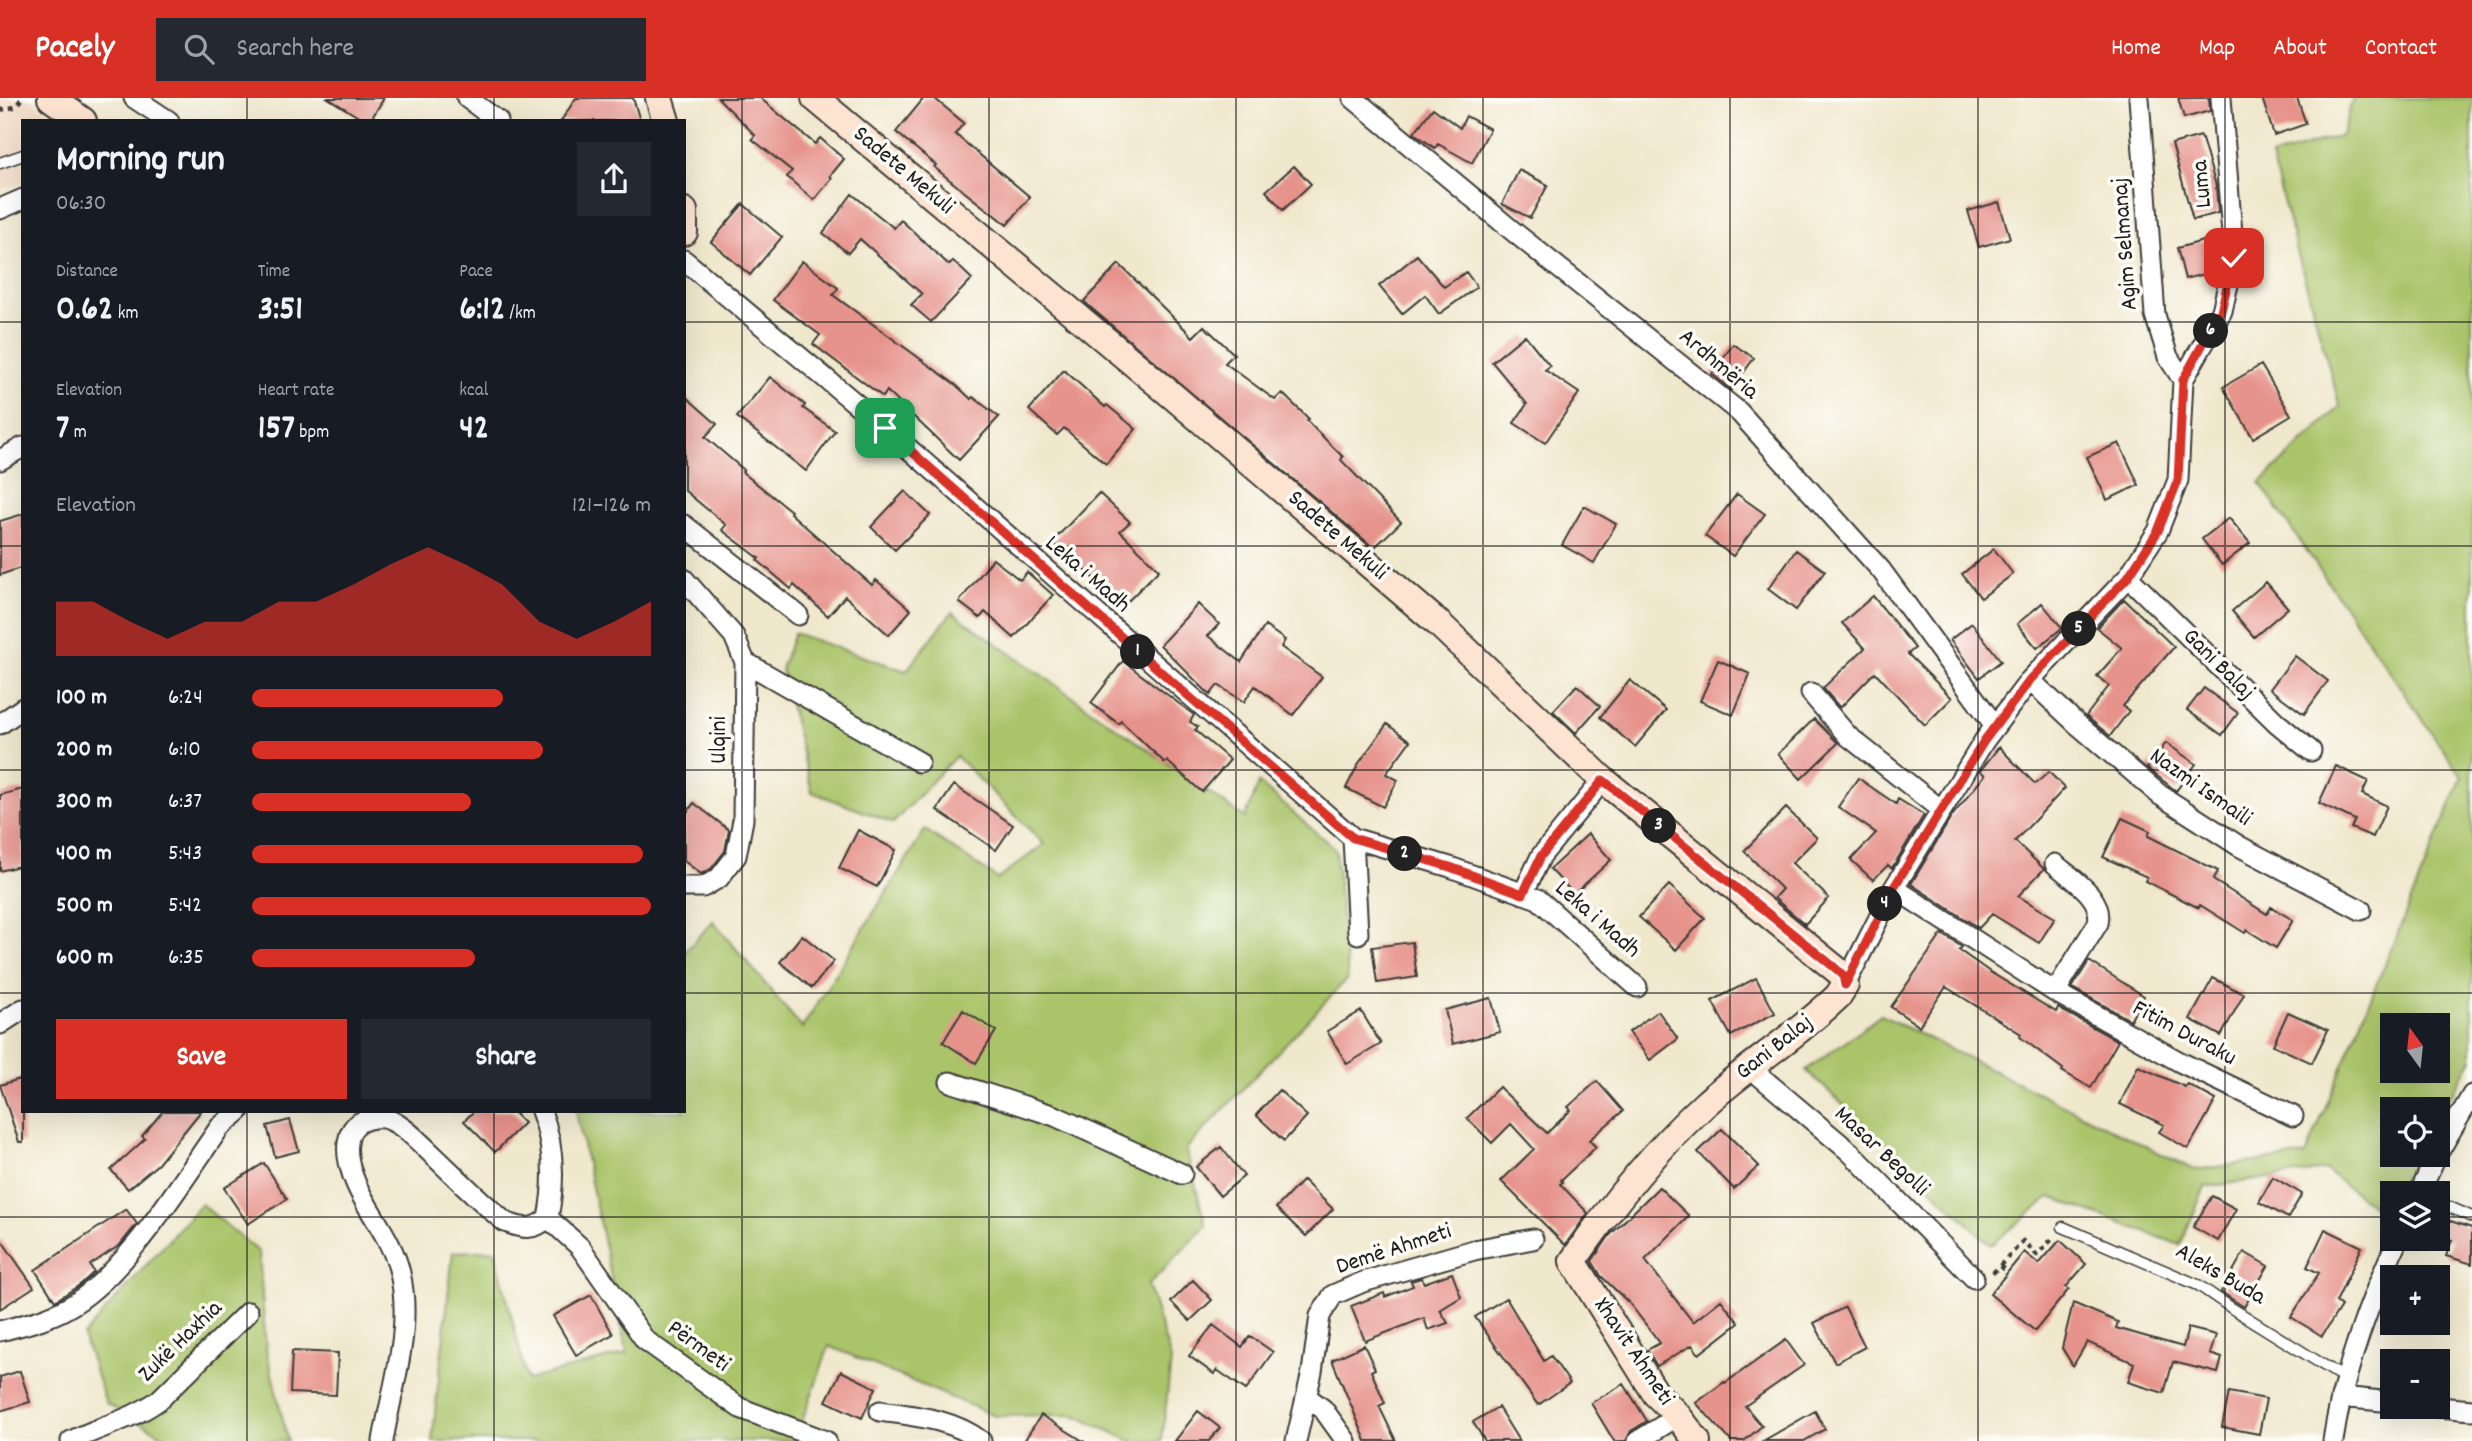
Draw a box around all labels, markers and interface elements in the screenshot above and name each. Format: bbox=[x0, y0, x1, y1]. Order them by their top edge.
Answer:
search box bbox=[156, 18, 646, 81]
text: Pacely bbox=[35, 26, 114, 73]
icon: search bbox=[180, 30, 218, 68]
text: Search here bbox=[236, 31, 354, 68]
text: Home bbox=[2111, 32, 2161, 66]
text: Map bbox=[2199, 32, 2235, 66]
text: About bbox=[2273, 32, 2327, 66]
text: Contact bbox=[2365, 32, 2437, 66]
street label: Sadete Mekuli bbox=[845, 118, 961, 224]
text: Morning run bbox=[56, 134, 225, 189]
button: share bbox=[577, 142, 651, 216]
street label: Luma bbox=[2184, 158, 2222, 209]
street label: Agim Selmanaj bbox=[2104, 176, 2148, 312]
text: 06:30 bbox=[56, 188, 106, 221]
pin bbox=[2204, 228, 2264, 288]
icon: check bbox=[2215, 239, 2253, 277]
text: Distance bbox=[56, 259, 118, 286]
text: Time bbox=[258, 259, 290, 286]
text: Pace bbox=[459, 259, 493, 286]
text: 0.62 bbox=[56, 286, 113, 336]
text: 3:51 bbox=[258, 286, 303, 336]
text: 6:12 bbox=[459, 286, 505, 336]
text: km bbox=[113, 301, 139, 328]
text: /km bbox=[505, 301, 536, 328]
pin: 6 bbox=[2194, 314, 2228, 348]
text: 6 bbox=[2206, 317, 2215, 344]
street label: Ardhmëria bbox=[1670, 321, 1766, 409]
text: Elevation bbox=[56, 378, 122, 405]
text: Heart rate bbox=[258, 378, 334, 405]
text: kcal bbox=[459, 378, 488, 405]
pin bbox=[855, 398, 915, 458]
text: 7 bbox=[56, 405, 69, 455]
text: 157 bbox=[258, 405, 295, 455]
text: 42 bbox=[459, 405, 489, 455]
icon: arrive bbox=[866, 409, 904, 447]
text: m bbox=[69, 420, 87, 447]
text: bpm bbox=[295, 420, 329, 447]
street label: Sadete Mekuli bbox=[1279, 483, 1395, 589]
text: Elevation bbox=[56, 490, 136, 523]
text: 121–126 m bbox=[572, 490, 651, 523]
street label: Leka i Madh bbox=[1036, 528, 1138, 622]
pin: 5 bbox=[2062, 612, 2096, 646]
text: 5 bbox=[2074, 615, 2083, 642]
street label: Gani Balaj bbox=[2174, 621, 2262, 709]
pin: 1 bbox=[1120, 634, 1156, 670]
text: 1 bbox=[1135, 638, 1140, 665]
text: 100 m bbox=[56, 682, 107, 715]
text: 6:24 bbox=[168, 682, 203, 715]
street label: Ulqini bbox=[703, 716, 737, 764]
text: 200 m bbox=[56, 734, 112, 767]
text: 6:10 bbox=[168, 734, 201, 767]
street label: Nazmi Ismaili bbox=[2142, 740, 2258, 836]
text: 300 m bbox=[56, 786, 112, 819]
text: 6:37 bbox=[168, 786, 202, 819]
pin: 3 bbox=[1642, 808, 1676, 844]
text: 3 bbox=[1654, 812, 1663, 839]
pin: 2 bbox=[1388, 836, 1422, 872]
text: 400 m bbox=[56, 838, 112, 871]
text: 5:43 bbox=[168, 838, 202, 871]
text: 2 bbox=[1400, 840, 1409, 867]
street label: Leka i Madh bbox=[1546, 873, 1648, 967]
pin: 4 bbox=[1868, 886, 1902, 922]
text: 500 m bbox=[56, 890, 113, 923]
text: 5:42 bbox=[168, 890, 202, 923]
text: 4 bbox=[1881, 890, 1888, 917]
text: 600 m bbox=[56, 942, 113, 975]
text: 6:35 bbox=[168, 942, 204, 975]
street label: Fitim Duraku bbox=[2126, 992, 2242, 1076]
street label: Gani Balaj bbox=[1729, 1007, 1821, 1089]
north arrow bbox=[2380, 1013, 2450, 1083]
map controls bbox=[2380, 1013, 2450, 1419]
button: Save bbox=[56, 1019, 347, 1099]
button: Share bbox=[361, 1019, 651, 1099]
button: locate bbox=[2380, 1097, 2450, 1167]
street label: Masar Begolli bbox=[1826, 1099, 1936, 1205]
button: layers bbox=[2380, 1181, 2450, 1251]
street label: Demë Ahmeti bbox=[1332, 1215, 1456, 1285]
street label: Aleks Buda bbox=[2169, 1236, 2272, 1315]
button: + bbox=[2380, 1265, 2450, 1335]
street label: Xhavit Ahmeti bbox=[1584, 1291, 1682, 1413]
street label: Zukë Haxhia bbox=[131, 1293, 231, 1391]
street label: Përmeti bbox=[660, 1313, 736, 1381]
button: − bbox=[2380, 1349, 2450, 1419]

